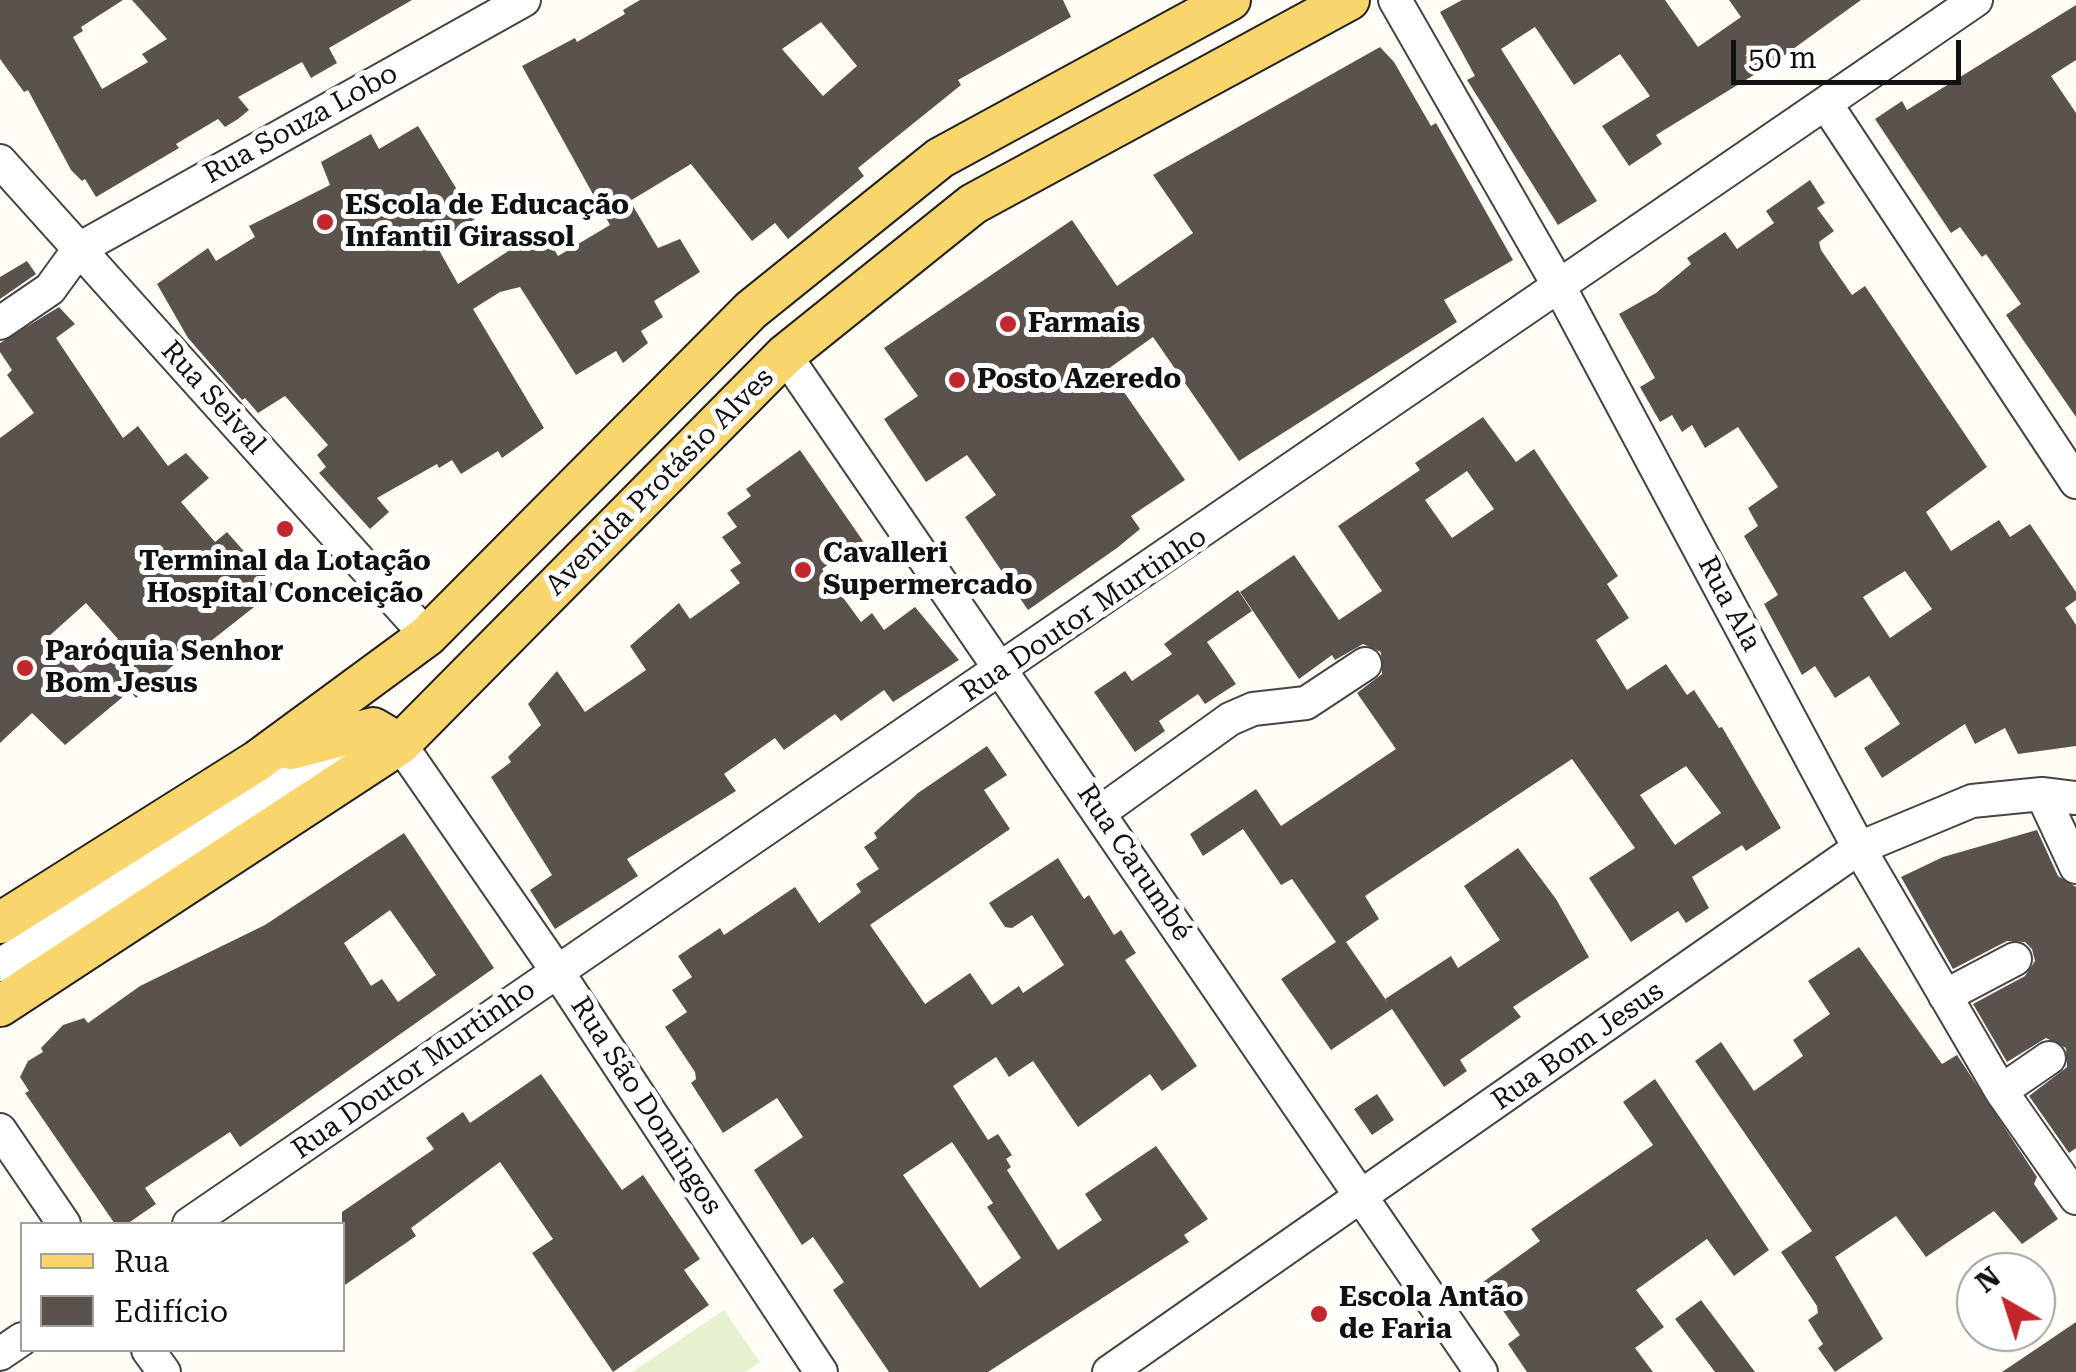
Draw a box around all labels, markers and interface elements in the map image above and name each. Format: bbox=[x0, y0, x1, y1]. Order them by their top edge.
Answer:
scale bar bbox=[1736, 20, 1966, 82]
text: 50 m bbox=[1748, 40, 1817, 75]
street label: Rua Souza Lobo bbox=[198, 57, 404, 191]
place label: EScola de Educação Infantil Girassol bbox=[345, 189, 629, 255]
marker: EScola de Educação Infantil Girassol bbox=[314, 211, 336, 233]
place label: Farmais bbox=[1028, 307, 1140, 341]
marker: Farmais bbox=[997, 313, 1019, 335]
street label: Rua Seival bbox=[154, 335, 272, 461]
street label: Avenida Protásio Alves bbox=[539, 361, 781, 603]
place label: Posto Azeredo bbox=[977, 363, 1181, 397]
marker: Posto Azeredo bbox=[946, 369, 968, 391]
marker: Terminal da Lotação Hospital Conceição bbox=[274, 518, 296, 540]
street label: Rua Doutor Murtinho bbox=[955, 520, 1213, 710]
place label: Cavalleri Supermercado bbox=[823, 537, 1033, 603]
place label: Terminal da Lotação Hospital Conceição bbox=[139, 545, 431, 611]
street label: Rua Ala bbox=[1690, 551, 1768, 657]
marker: Cavalleri Supermercado bbox=[792, 559, 814, 581]
place label: Paróquia Senhor Bom Jesus bbox=[45, 635, 283, 701]
marker: Paróquia Senhor Bom Jesus bbox=[14, 657, 36, 679]
street label: Rua Carumbé bbox=[1069, 778, 1199, 948]
street label: Rua Doutor Murtinho bbox=[286, 973, 542, 1167]
street label: Rua Bom Jesus bbox=[1486, 974, 1670, 1118]
street label: Rua São Domingos bbox=[563, 991, 729, 1221]
legend bbox=[20, 1222, 345, 1352]
text: Rua bbox=[114, 1244, 169, 1279]
north arrow bbox=[1956, 1252, 2056, 1352]
text: N bbox=[1969, 1260, 2007, 1299]
place label: Escola Antão de Faria bbox=[1339, 1281, 1524, 1347]
text: Edifício bbox=[114, 1294, 228, 1329]
marker: Escola Antão de Faria bbox=[1308, 1303, 1330, 1325]

